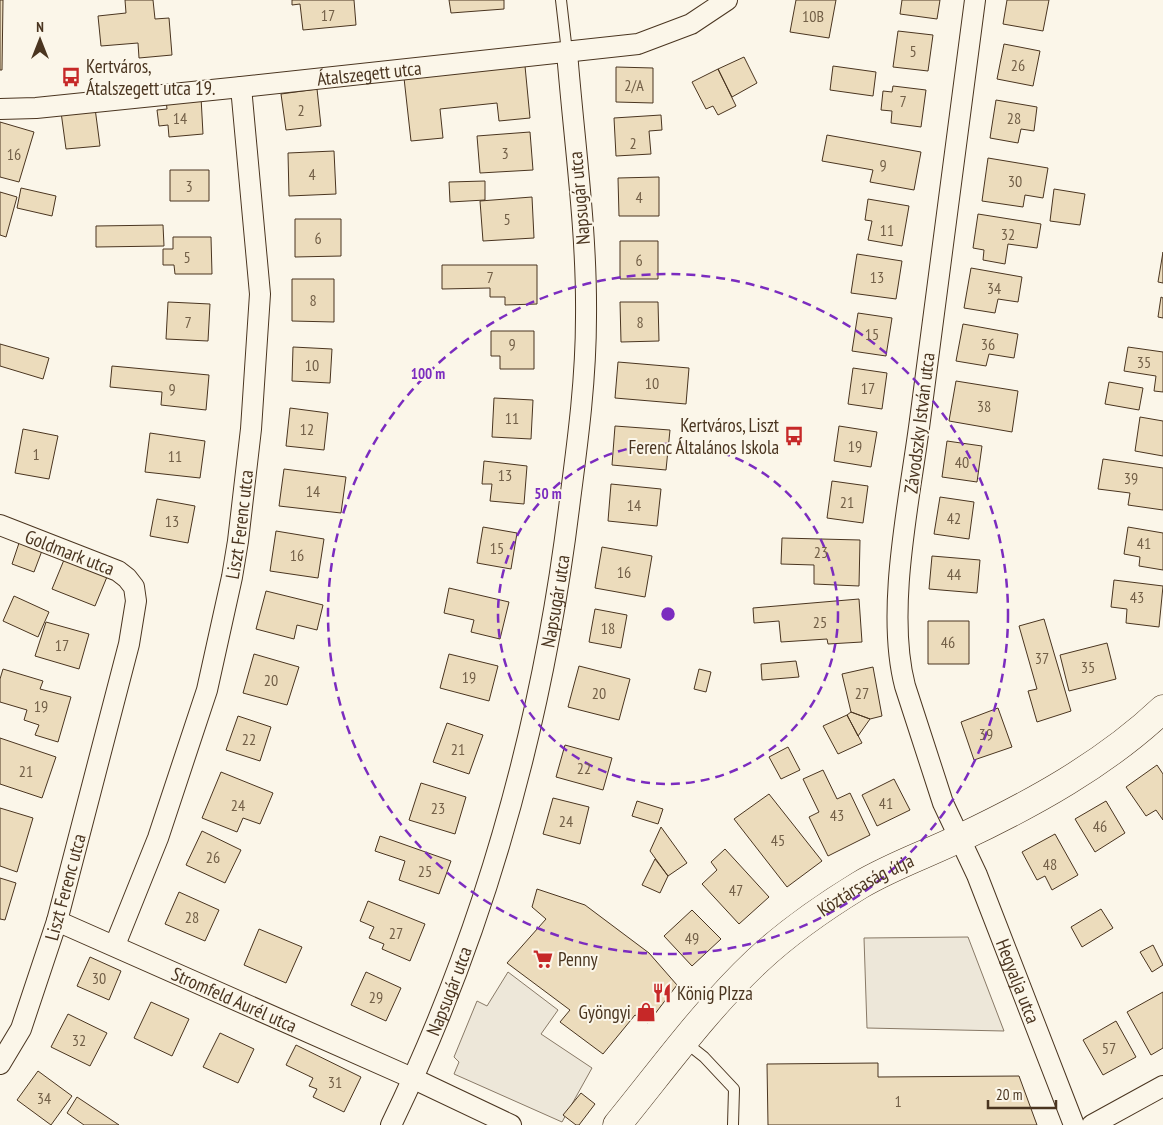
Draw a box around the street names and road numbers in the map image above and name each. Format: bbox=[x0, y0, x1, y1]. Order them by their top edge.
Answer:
street label: Átalszegett utca bbox=[316, 56, 423, 91]
street label: Napsugár utca bbox=[563, 150, 595, 246]
street label: Závodszky István utca bbox=[898, 351, 940, 495]
street label: Liszt Ferenc utca bbox=[220, 469, 258, 581]
street label: Goldmark utca bbox=[22, 524, 118, 581]
street label: Napsugár utca bbox=[535, 553, 575, 649]
street label: Liszt Ferenc utca bbox=[39, 831, 91, 943]
street label: Köztársaság útja bbox=[813, 848, 917, 921]
street label: Hegyalja utca bbox=[991, 935, 1045, 1027]
street label: Napsugár utca bbox=[421, 943, 477, 1039]
street label: Stromfeld Aurél utca bbox=[168, 961, 301, 1038]

